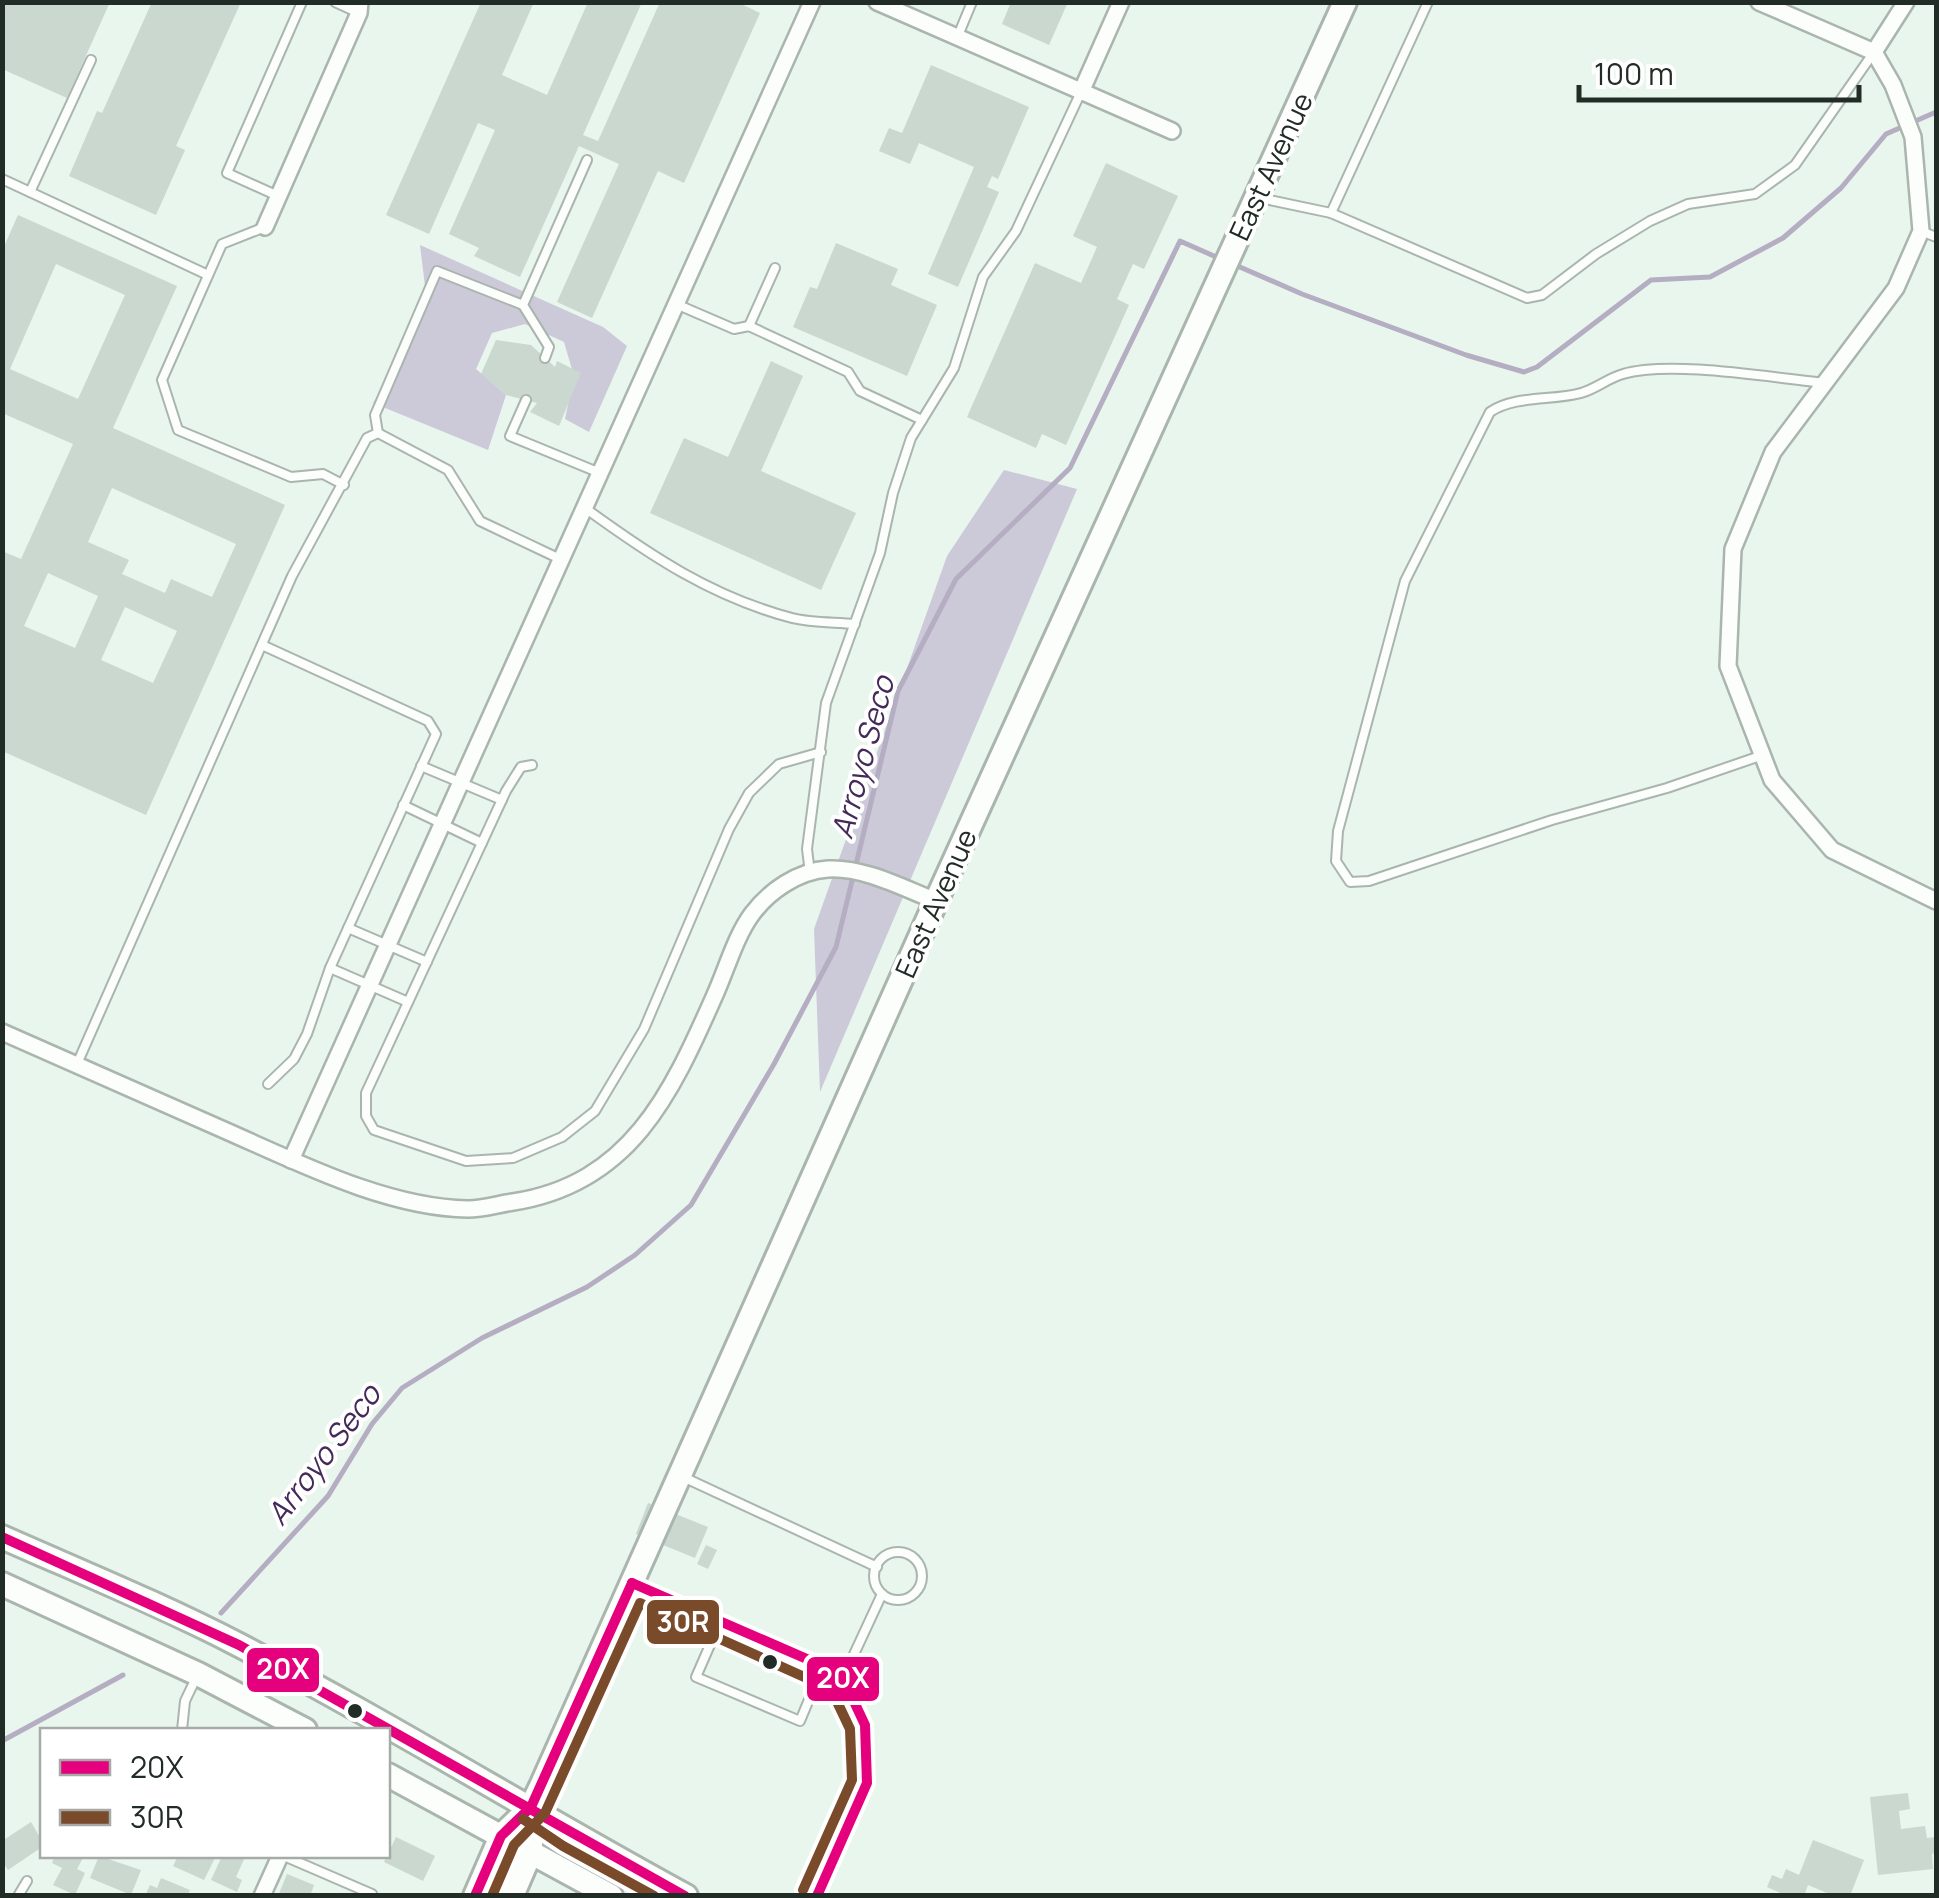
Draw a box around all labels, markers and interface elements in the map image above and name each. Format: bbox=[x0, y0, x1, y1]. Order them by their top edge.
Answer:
scale bar bbox=[1579, 40, 1859, 102]
text: 100 m bbox=[1594, 53, 1674, 94]
street label: East Avenue bbox=[1219, 86, 1321, 246]
water label: Arroyo Seco bbox=[821, 669, 904, 843]
street label: East Avenue bbox=[885, 823, 985, 983]
water label: Arroyo Seco bbox=[257, 1373, 391, 1533]
line badge: 30R bbox=[645, 1598, 721, 1646]
text: 30R bbox=[656, 1602, 710, 1640]
line badge: 20X bbox=[245, 1646, 321, 1694]
text: 20X bbox=[256, 1649, 310, 1687]
unlabelled marker bbox=[760, 1652, 780, 1672]
line badge: 20X bbox=[805, 1655, 881, 1703]
text: 20X bbox=[816, 1658, 870, 1696]
unlabelled marker bbox=[345, 1701, 365, 1721]
legend bbox=[40, 1728, 390, 1858]
text: 20X bbox=[130, 1746, 184, 1787]
text: 30R bbox=[130, 1796, 184, 1837]

